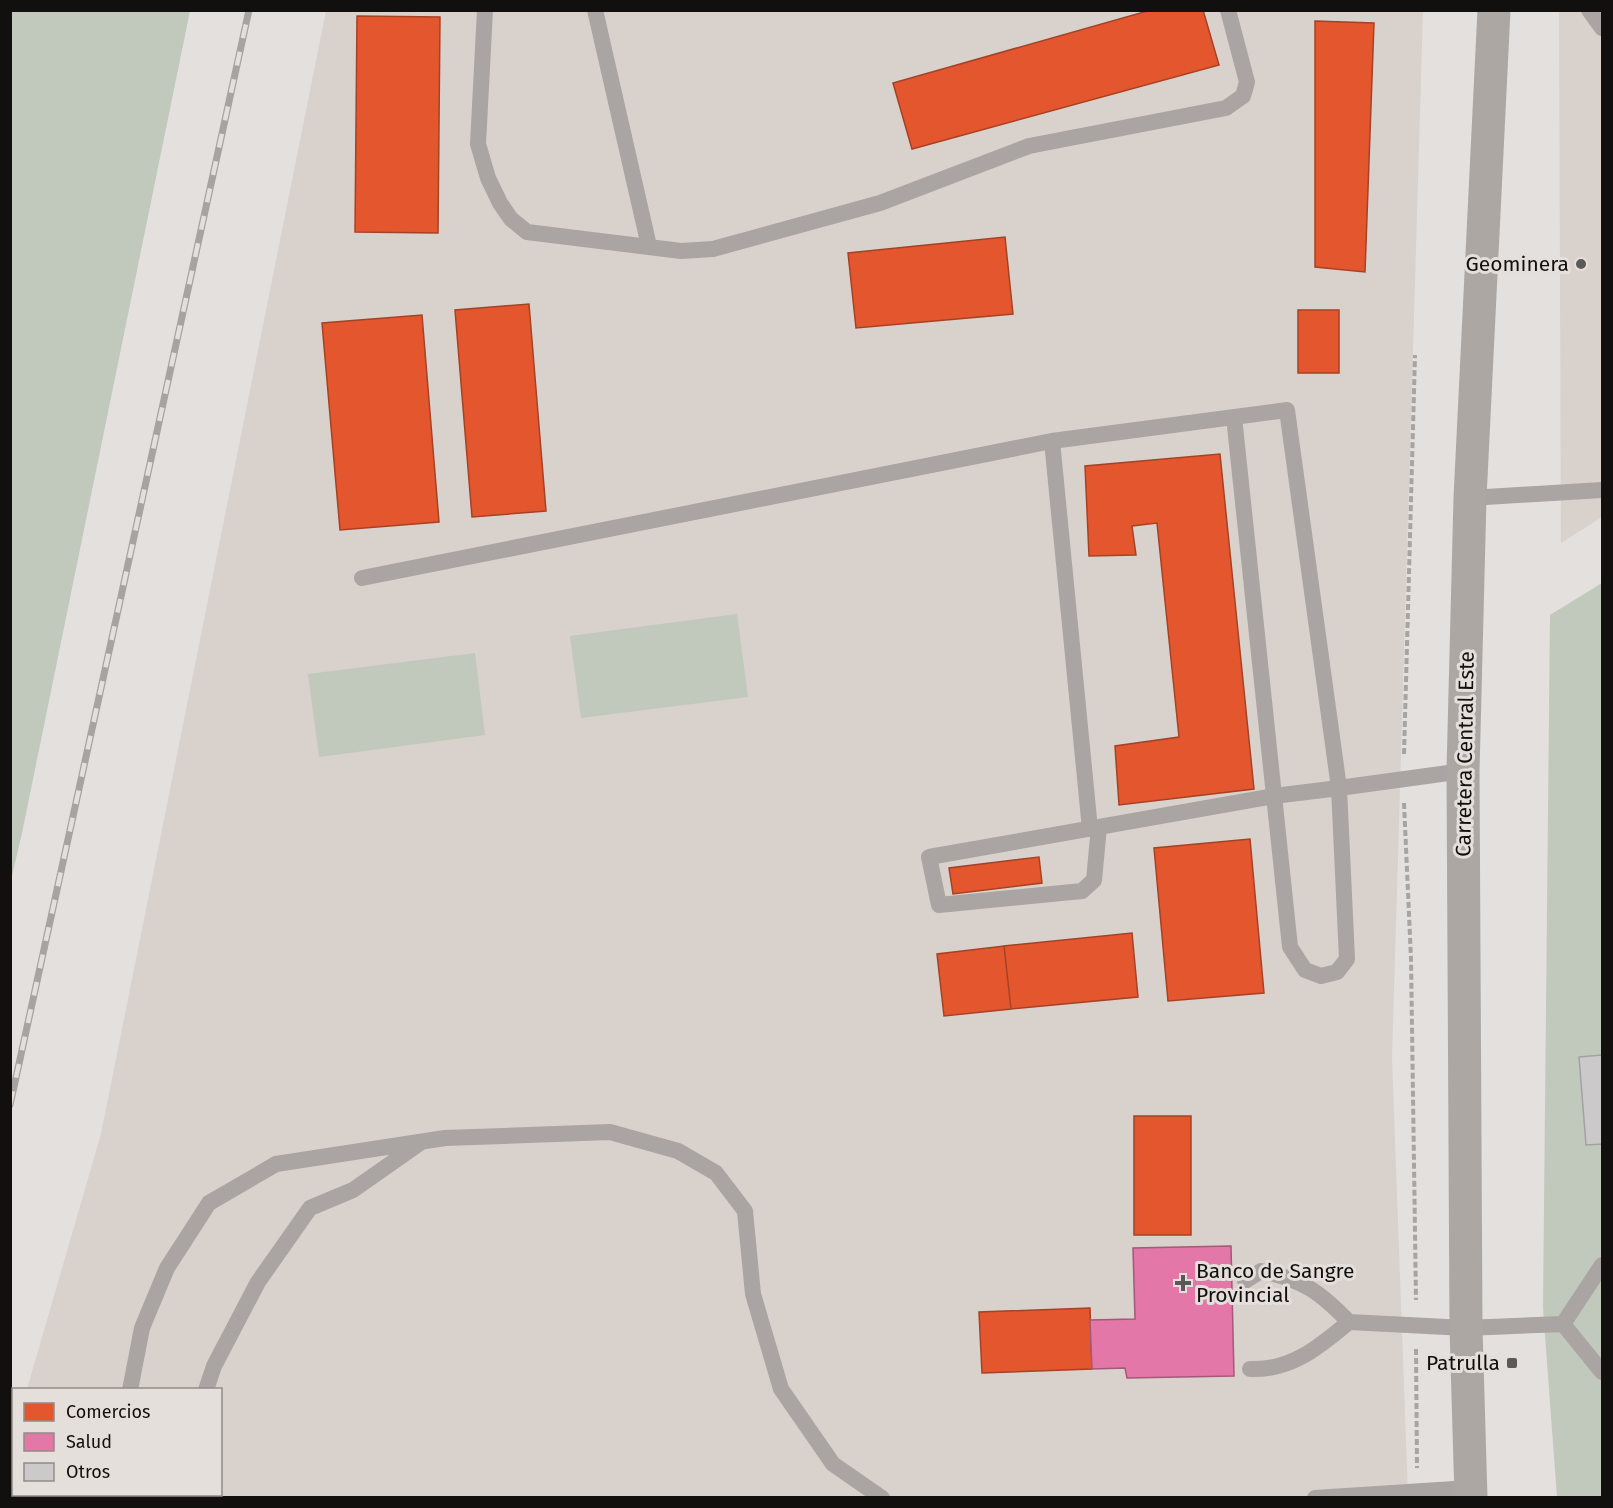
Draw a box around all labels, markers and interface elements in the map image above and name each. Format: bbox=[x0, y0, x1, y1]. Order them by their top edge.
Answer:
place label: Geominera bbox=[1466, 251, 1569, 277]
marker: Geominera bbox=[1574, 257, 1588, 271]
street label: Carretera Central Este bbox=[1450, 651, 1480, 857]
place label: Banco de Sangre Provincial bbox=[1196, 1258, 1355, 1308]
marker: Banco de Sangre Provincial bbox=[1174, 1274, 1192, 1292]
place label: Patrulla bbox=[1426, 1350, 1500, 1376]
marker: Patrulla bbox=[1505, 1356, 1519, 1370]
legend bbox=[12, 1388, 222, 1496]
text: Comercios bbox=[66, 1401, 150, 1423]
text: Salud bbox=[66, 1431, 112, 1453]
text: Otros bbox=[66, 1461, 110, 1483]

